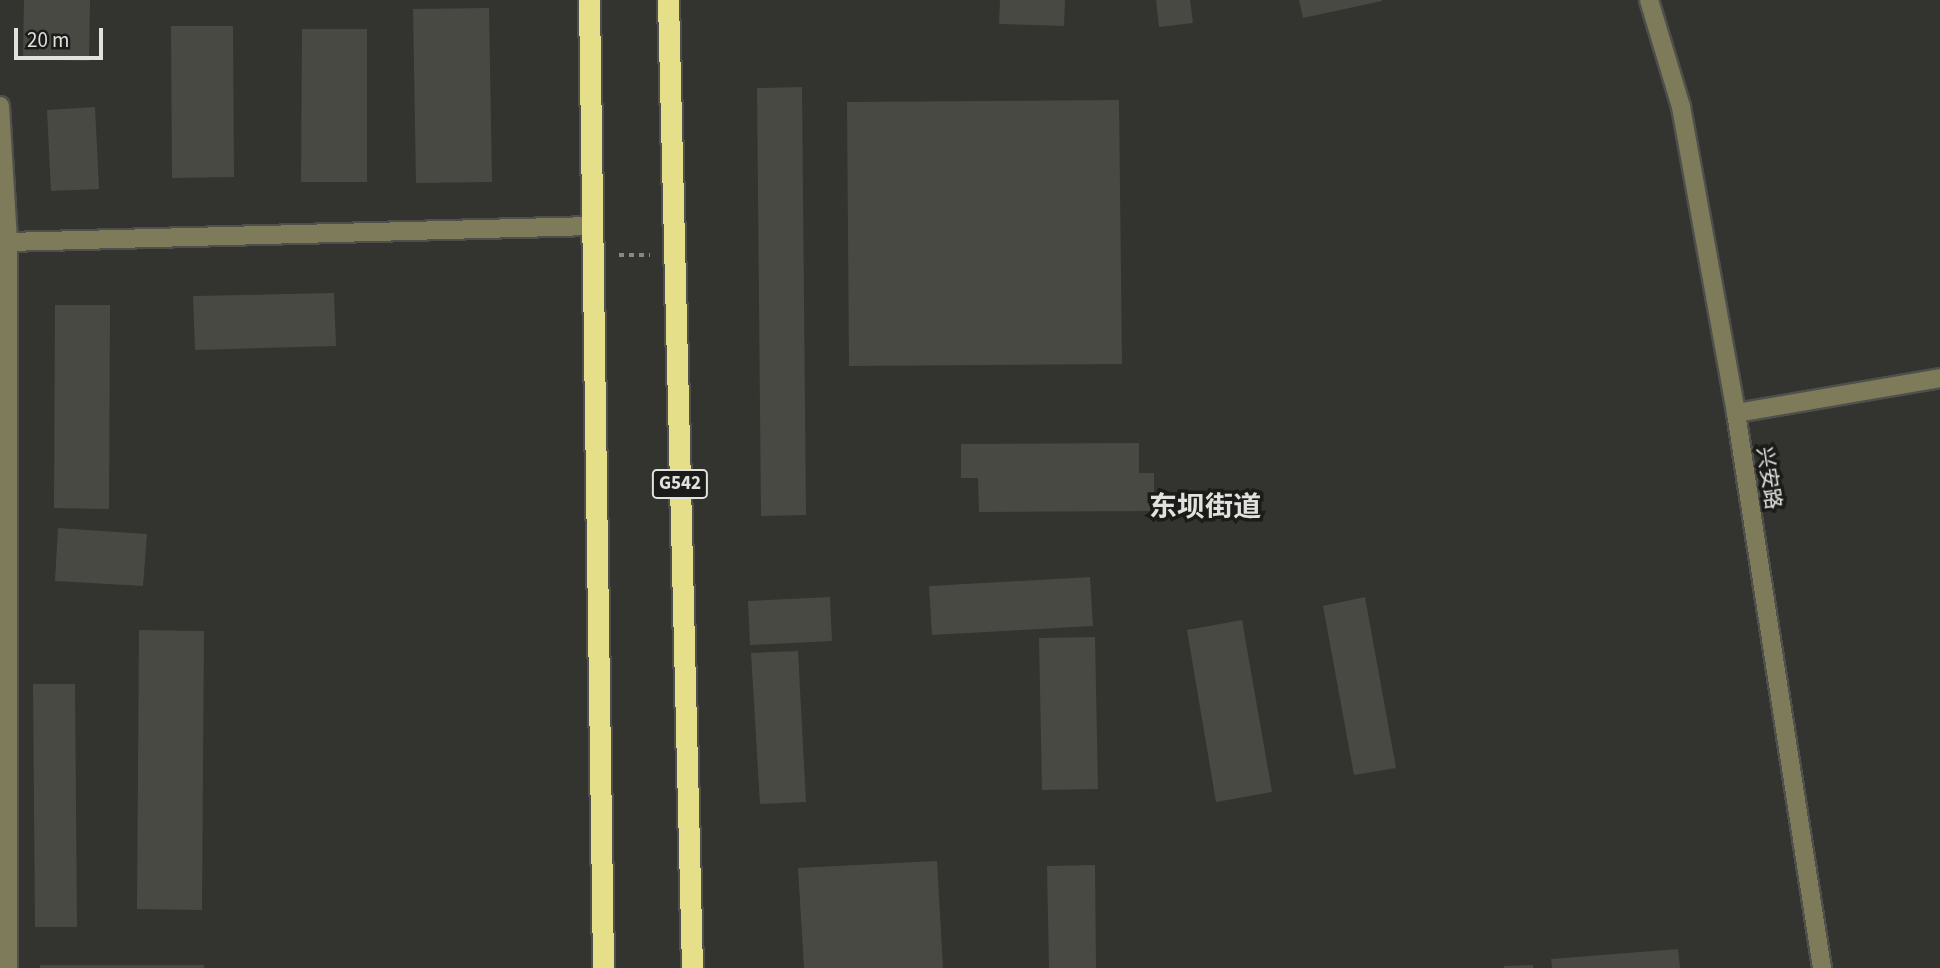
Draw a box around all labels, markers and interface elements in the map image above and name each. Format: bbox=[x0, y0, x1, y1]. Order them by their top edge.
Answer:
scale bar bbox=[18, 14, 107, 58]
text: 20 m bbox=[27, 25, 69, 55]
street label: 兴安路 bbox=[1752, 445, 1786, 511]
road number: G542 bbox=[650, 468, 710, 499]
district label: 东坝街道 bbox=[1149, 490, 1261, 524]

